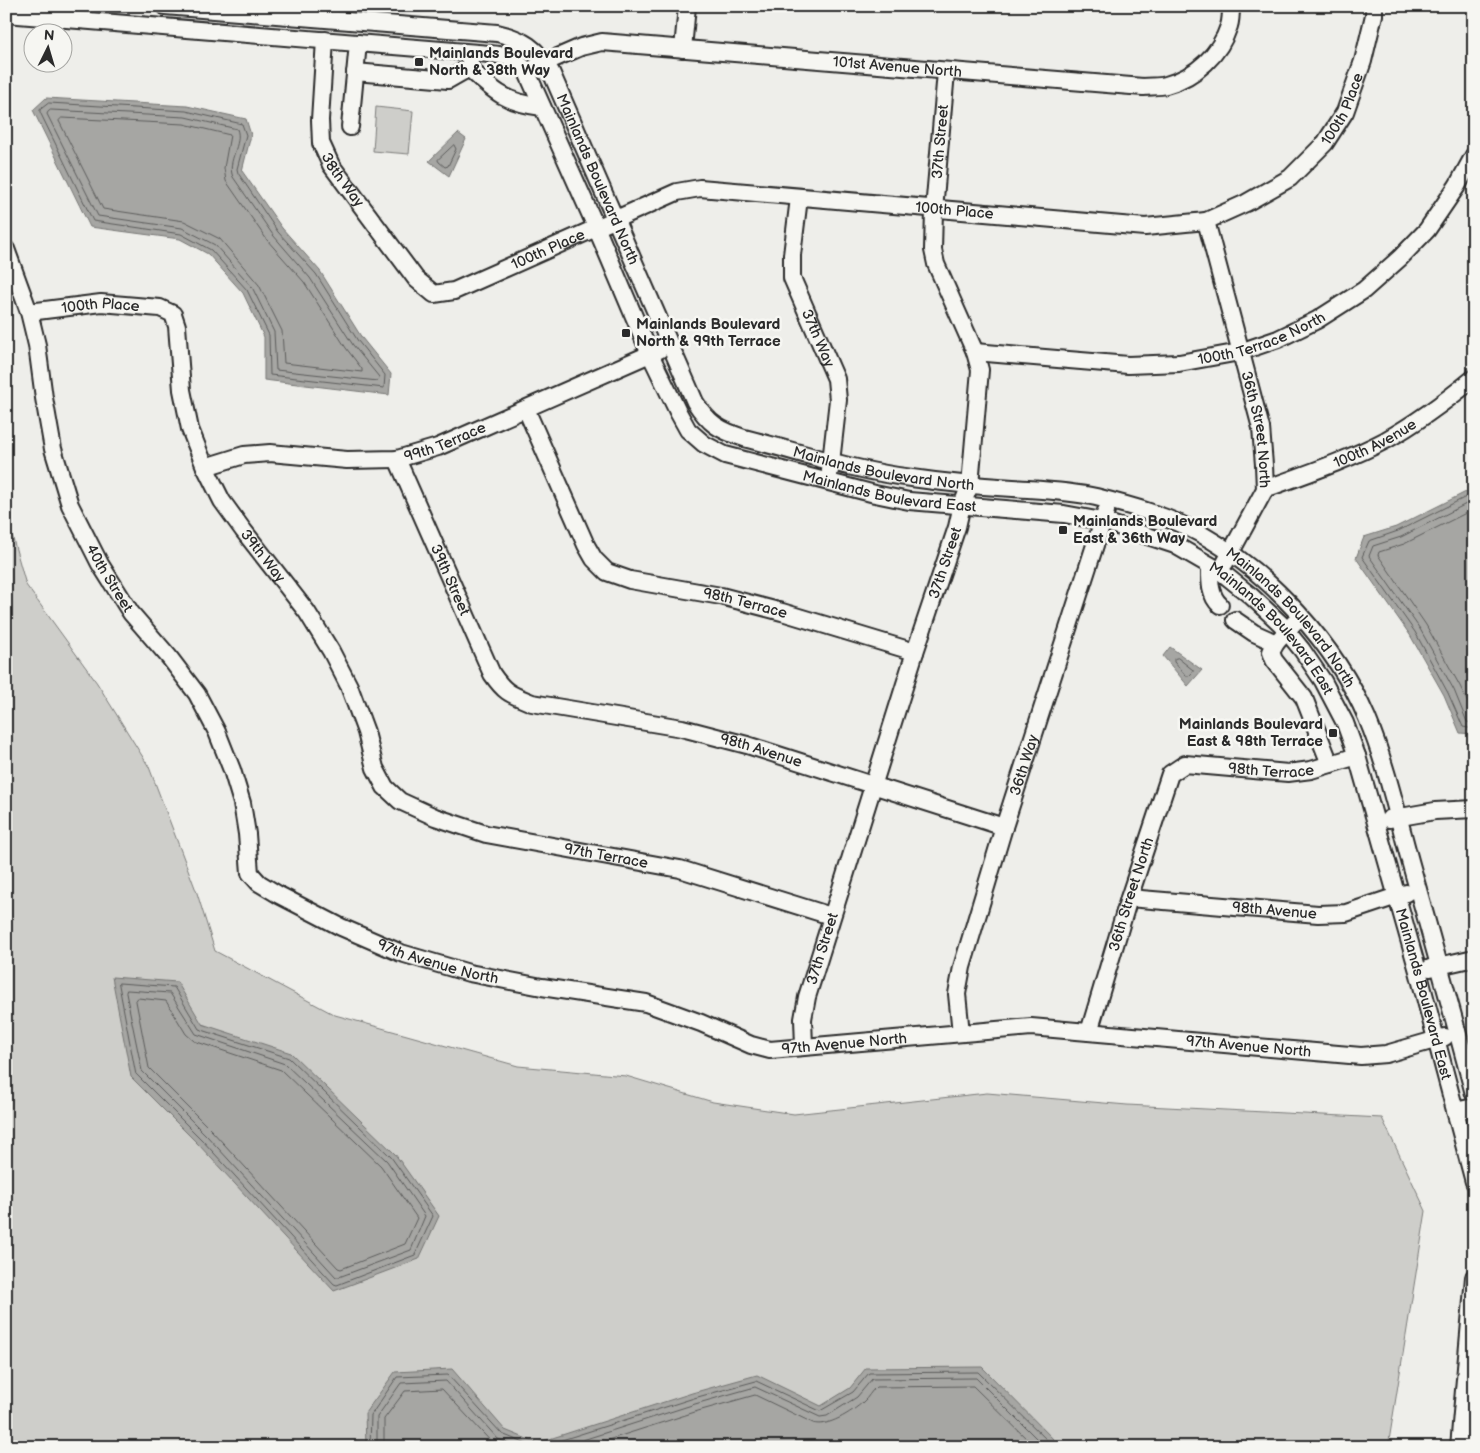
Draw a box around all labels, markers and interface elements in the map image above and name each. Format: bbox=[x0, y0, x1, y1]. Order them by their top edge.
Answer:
north arrow bbox=[22, 22, 72, 72]
text: N bbox=[43, 27, 55, 44]
place label: Mainlands Boulevard North & 38th Way bbox=[429, 44, 573, 80]
street label: 101st Avenue North bbox=[832, 52, 963, 81]
marker: Mainlands Boulevard North & 38th Way bbox=[413, 56, 425, 68]
street label: 100th Place bbox=[1317, 70, 1368, 149]
street label: Mainlands Boulevard North bbox=[552, 91, 643, 268]
street label: 37th Street bbox=[927, 103, 953, 180]
street label: 38th Way bbox=[317, 150, 369, 211]
street label: 100th Place bbox=[915, 197, 995, 223]
street label: 100th Place bbox=[508, 225, 588, 274]
street label: 100th Place bbox=[60, 293, 140, 317]
street label: 37th Way bbox=[797, 306, 839, 370]
street label: 100th Terrace North bbox=[1196, 308, 1329, 369]
place label: Mainlands Boulevard North & 99th Terrace bbox=[636, 315, 781, 351]
marker: Mainlands Boulevard North & 99th Terrace bbox=[620, 327, 632, 339]
street label: 36th Street North bbox=[1237, 369, 1274, 488]
street label: 100th Avenue bbox=[1331, 414, 1420, 472]
street label: 99th Terrace bbox=[402, 418, 489, 466]
street label: Mainlands Boulevard North bbox=[791, 442, 975, 495]
street label: Mainlands Boulevard East bbox=[801, 466, 977, 516]
place label: Mainlands Boulevard East & 36th Way bbox=[1073, 512, 1217, 548]
street label: 37th Street bbox=[924, 524, 966, 601]
marker: Mainlands Boulevard East & 36th Way bbox=[1057, 524, 1069, 536]
street label: 39th Way bbox=[236, 525, 290, 586]
street label: 40th Street bbox=[82, 541, 138, 616]
street label: 39th Street bbox=[426, 541, 475, 619]
street label: Mainlands Boulevard North bbox=[1222, 543, 1359, 691]
street label: Mainlands Boulevard East bbox=[1206, 557, 1338, 698]
street label: 98th Terrace bbox=[702, 584, 790, 623]
place label: Mainlands Boulevard East & 98th Terrace bbox=[1179, 715, 1323, 751]
marker: Mainlands Boulevard East & 98th Terrace bbox=[1327, 727, 1339, 739]
street label: 98th Avenue bbox=[718, 729, 805, 772]
street label: 36th Way bbox=[1005, 732, 1043, 798]
street label: 98th Terrace bbox=[1227, 758, 1315, 783]
street label: 36th Street North bbox=[1104, 835, 1158, 954]
street label: 97th Terrace bbox=[563, 839, 650, 873]
street label: 98th Avenue bbox=[1231, 897, 1318, 923]
street label: Mainlands Boulevard East bbox=[1391, 906, 1456, 1082]
street label: 37th Street bbox=[802, 910, 842, 987]
street label: 97th Avenue North bbox=[374, 934, 500, 988]
street label: 97th Avenue North bbox=[781, 1028, 908, 1058]
street label: 97th Avenue North bbox=[1185, 1031, 1312, 1061]

